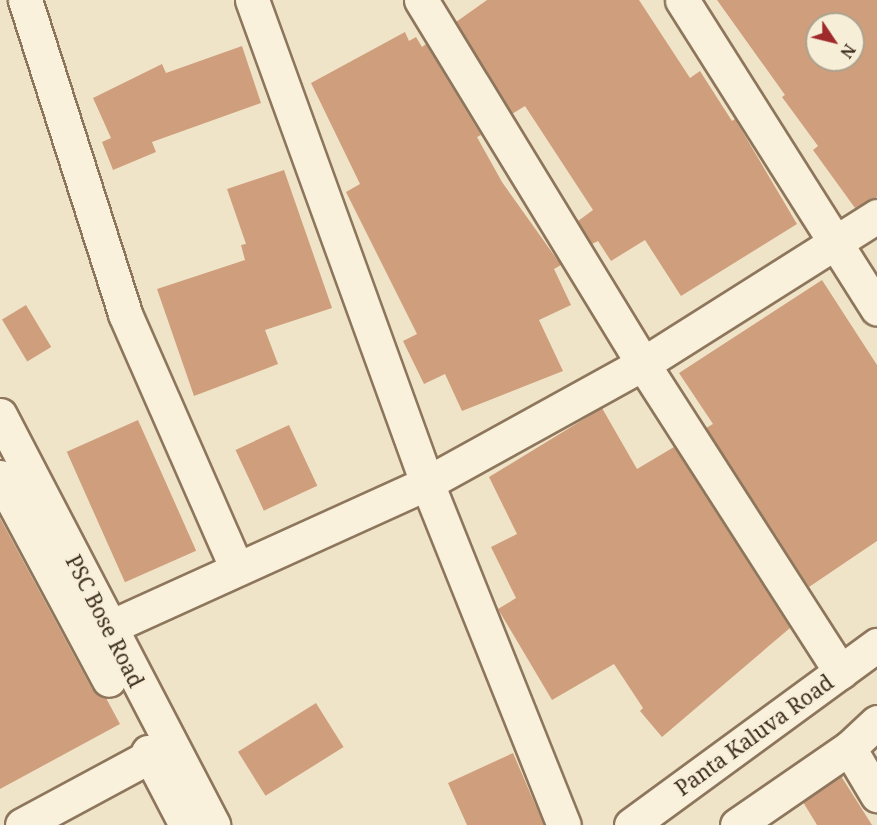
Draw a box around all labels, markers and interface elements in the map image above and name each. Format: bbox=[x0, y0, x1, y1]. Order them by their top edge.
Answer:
north arrow bbox=[805, 12, 865, 72]
text: N bbox=[835, 40, 861, 63]
street label: PSC Bose Road bbox=[61, 551, 149, 691]
street label: Panta Kaluva Road bbox=[670, 669, 838, 801]

